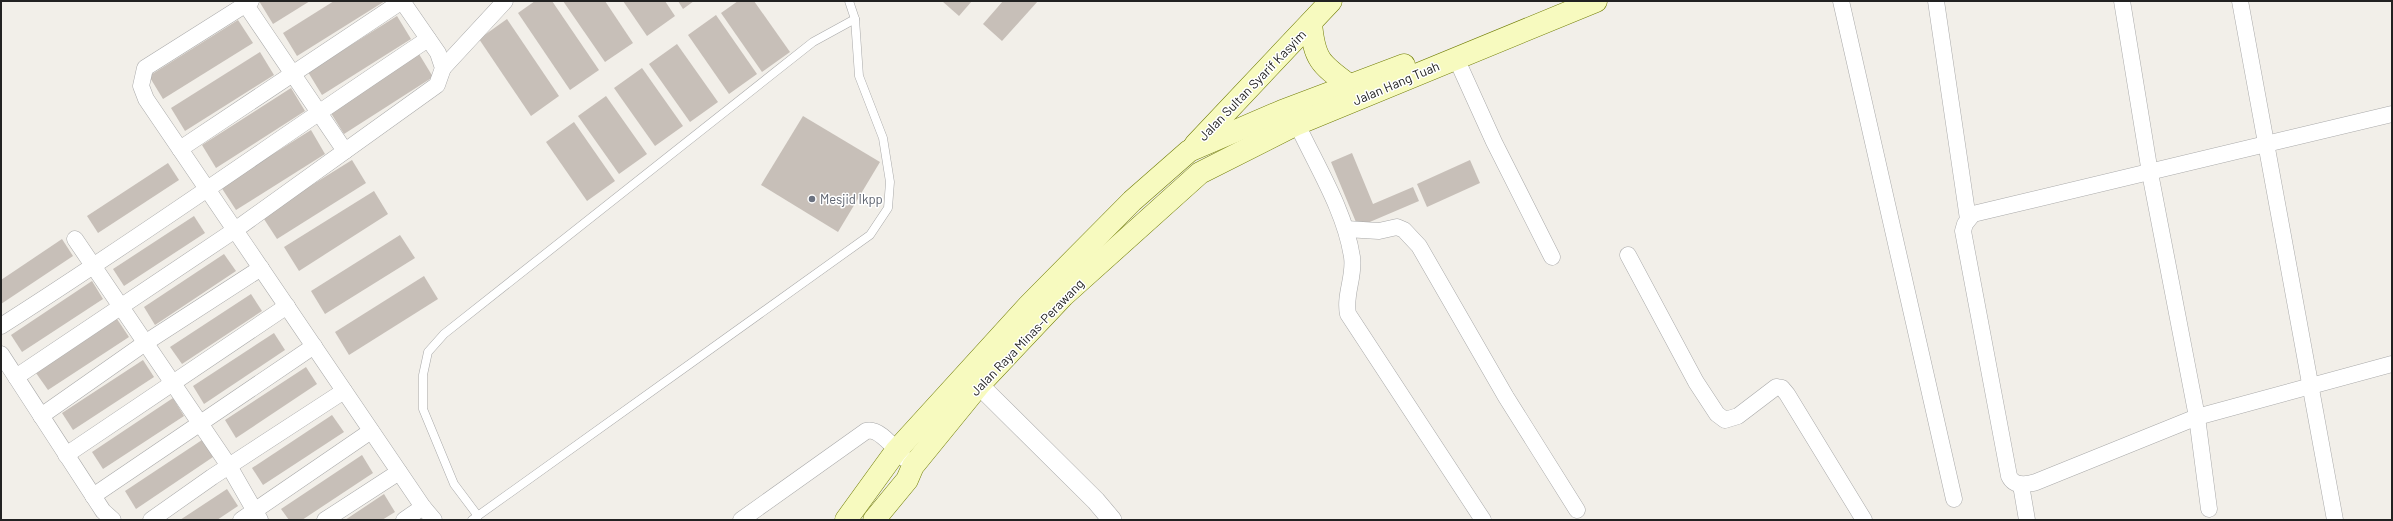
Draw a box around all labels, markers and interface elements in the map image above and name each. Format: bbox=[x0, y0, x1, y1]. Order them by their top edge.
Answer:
street label: Jalan Sultan Syarif Kasyim bbox=[1195, 26, 1309, 144]
street label: Jalan Hang Tuah bbox=[1350, 58, 1442, 108]
place label: Mesjid Ikpp bbox=[820, 191, 883, 207]
marker: Mesjid Ikpp bbox=[807, 194, 817, 204]
street label: Jalan Raya Minas-Perawang bbox=[967, 275, 1087, 399]

